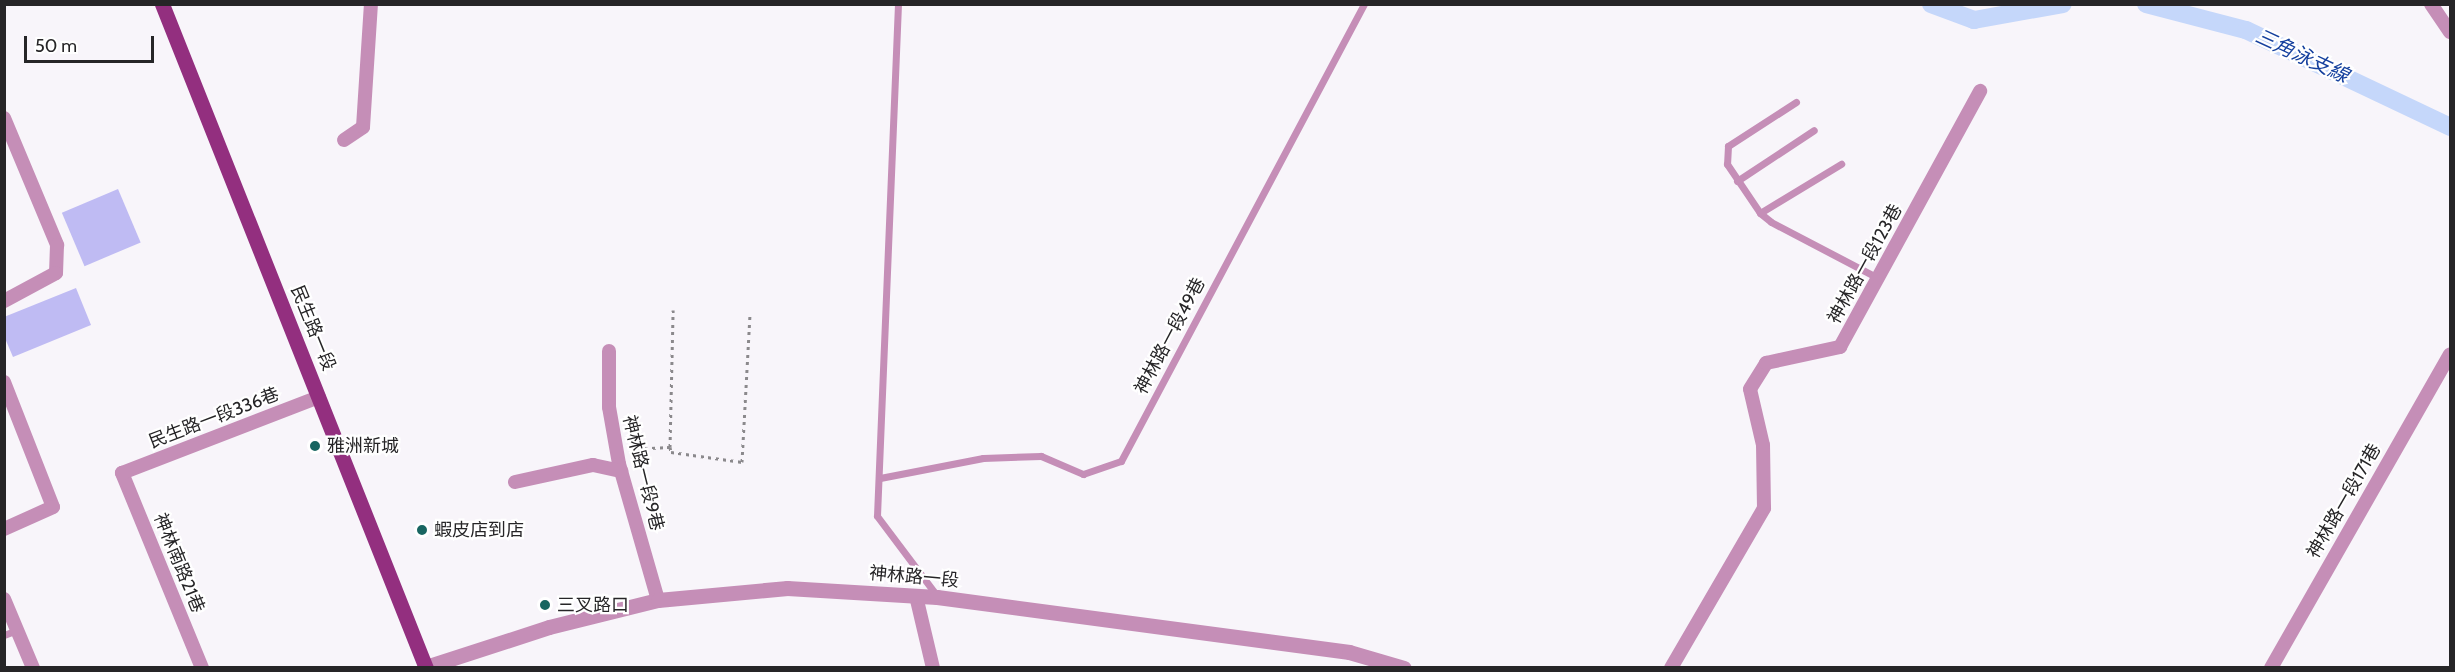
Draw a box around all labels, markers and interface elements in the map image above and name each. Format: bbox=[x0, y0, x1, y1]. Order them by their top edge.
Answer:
scale bar bbox=[27, 24, 158, 62]
water label: 三角泳支線 bbox=[2252, 24, 2352, 88]
text: 50 m bbox=[35, 35, 77, 57]
street label: 神林路一段123巷 bbox=[1823, 201, 1907, 327]
street label: 神林路一段49巷 bbox=[1130, 274, 1210, 398]
street label: 民生路一段 bbox=[286, 282, 340, 374]
street label: 民生路一段336巷 bbox=[146, 383, 282, 453]
street label: 神林路一段9巷 bbox=[618, 413, 668, 533]
place label: 雅洲新城 bbox=[327, 435, 399, 457]
marker: 雅洲新城 bbox=[308, 439, 322, 453]
street label: 神林路一段171巷 bbox=[2302, 440, 2386, 562]
street label: 神林南路21巷 bbox=[149, 510, 209, 616]
place label: 蝦皮店到店 bbox=[434, 519, 524, 541]
marker: 蝦皮店到店 bbox=[415, 523, 429, 537]
street label: 神林路一段 bbox=[868, 562, 960, 592]
place label: 三叉路口 bbox=[557, 594, 629, 616]
marker: 三叉路口 bbox=[538, 598, 552, 612]

